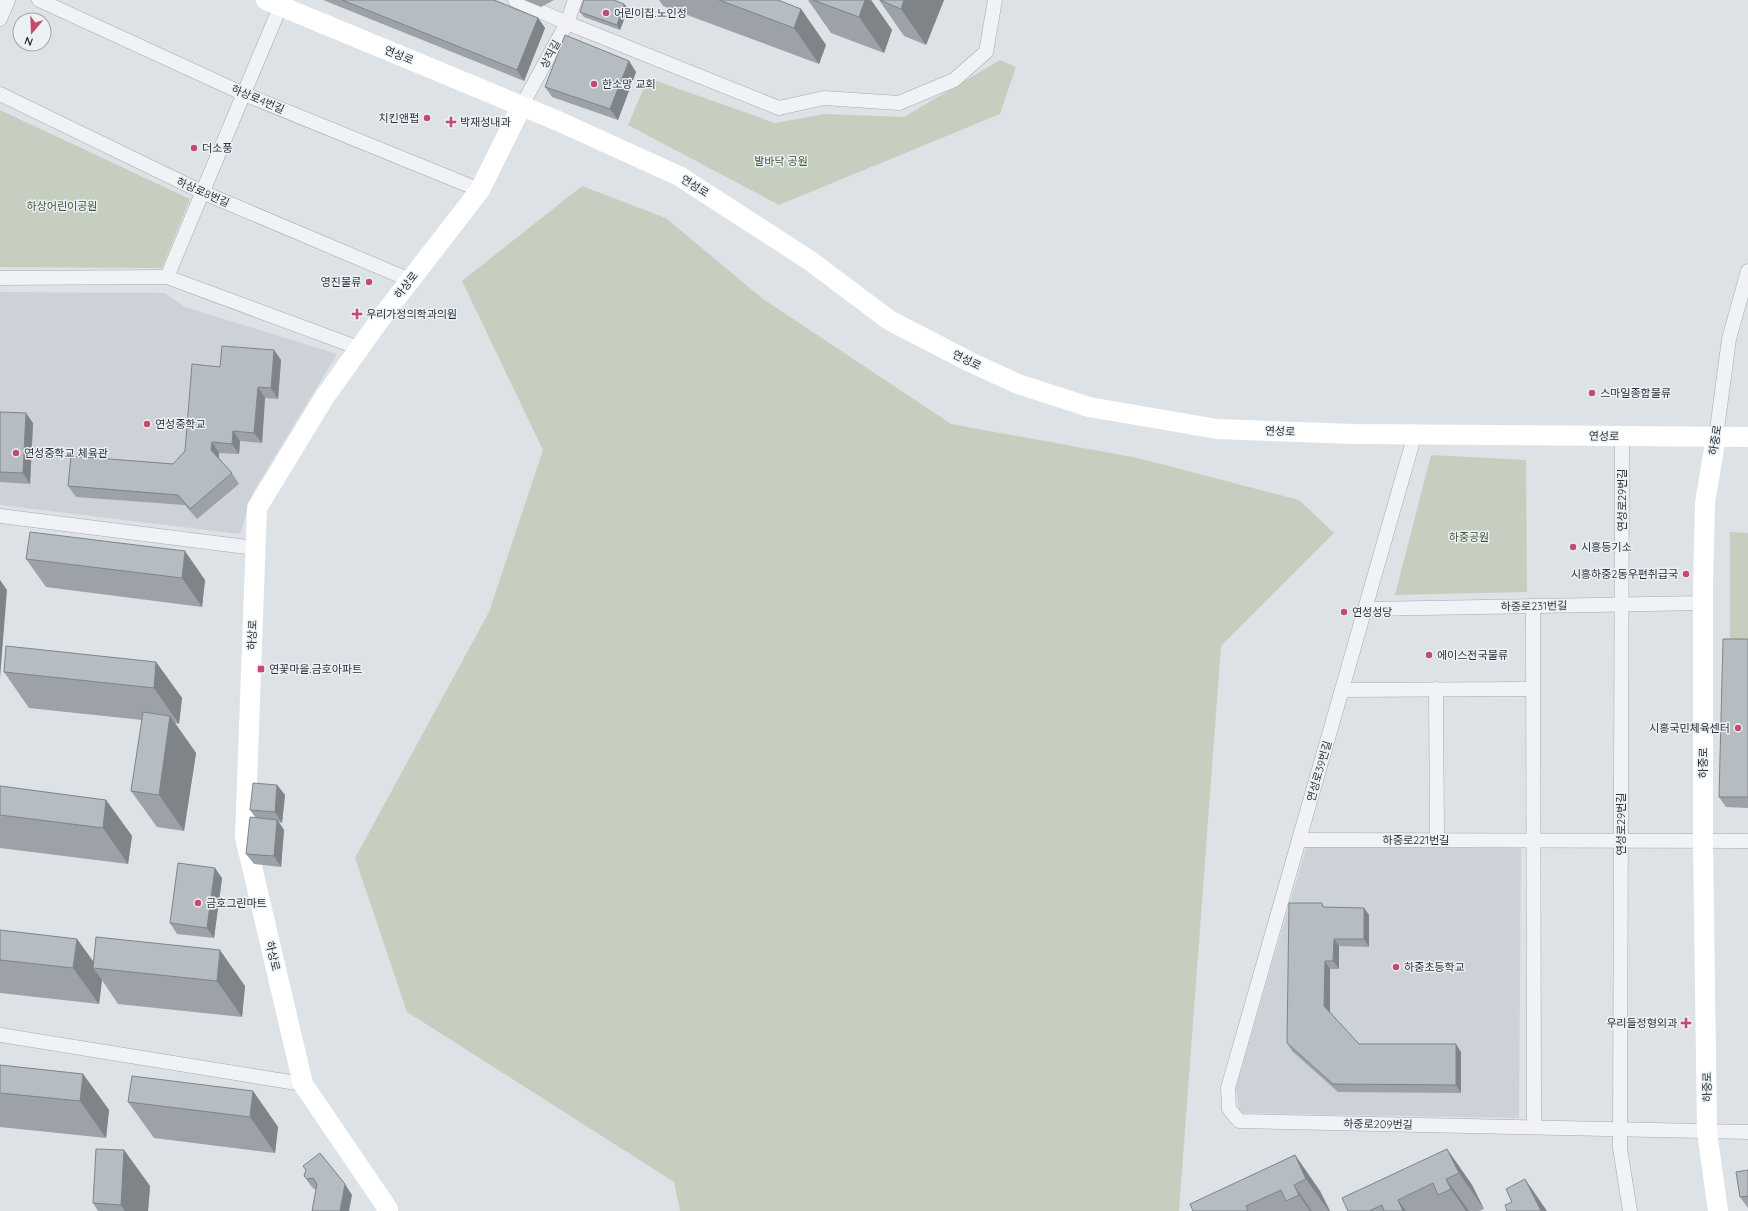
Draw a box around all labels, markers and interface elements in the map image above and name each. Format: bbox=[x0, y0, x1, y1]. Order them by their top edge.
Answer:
place label: 어린이집.노인정 bbox=[614, 6, 687, 20]
marker: 어린이집.노인정 bbox=[601, 8, 611, 18]
north arrow bbox=[12, 12, 52, 52]
text: N bbox=[23, 34, 35, 49]
street label: 상직길 bbox=[537, 37, 563, 71]
street label: 연성로 bbox=[382, 43, 416, 67]
place label: 한소망 교회 bbox=[602, 77, 656, 91]
marker: 한소망 교회 bbox=[589, 79, 599, 89]
street label: 하상로4번길 bbox=[229, 82, 287, 116]
place label: 치킨앤펍 bbox=[379, 111, 419, 125]
marker: 치킨앤펍 bbox=[422, 113, 432, 123]
place label: 박재성내과 bbox=[460, 115, 511, 129]
marker: 박재성내과 bbox=[445, 116, 457, 128]
place label: 더소풍 bbox=[202, 141, 232, 155]
marker: 더소풍 bbox=[189, 143, 199, 153]
park label: 발바닥 공원 bbox=[754, 154, 808, 168]
street label: 연성로 bbox=[678, 172, 712, 200]
street label: 하상로8번길 bbox=[174, 174, 232, 210]
park label: 하상어린이공원 bbox=[27, 199, 97, 213]
street label: 하상로 bbox=[391, 269, 421, 301]
place label: 영진물류 bbox=[321, 275, 361, 289]
marker: 영진물류 bbox=[364, 277, 374, 287]
place label: 우리가정의학과의원 bbox=[366, 307, 457, 321]
marker: 우리가정의학과의원 bbox=[351, 308, 363, 320]
street label: 연성로 bbox=[950, 347, 984, 373]
place label: 스마일종합물류 bbox=[1600, 386, 1671, 400]
marker: 스마일종합물류 bbox=[1587, 388, 1597, 398]
place label: 연성중학교 bbox=[155, 417, 206, 431]
marker: 연성중학교 bbox=[142, 419, 152, 429]
street label: 연성로 bbox=[1265, 423, 1295, 439]
street label: 하중로 bbox=[1706, 424, 1724, 456]
street label: 연성로 bbox=[1589, 429, 1619, 443]
place label: 연성중학교 체육관 bbox=[24, 446, 108, 460]
marker: 연성중학교 체육관 bbox=[11, 448, 21, 458]
street label: 연성로29번길 bbox=[1615, 469, 1629, 531]
park label: 하중공원 bbox=[1449, 530, 1489, 544]
place label: 시흥등기소 bbox=[1581, 540, 1632, 554]
marker: 시흥등기소 bbox=[1568, 542, 1578, 552]
place label: 시흥하중2동우편취급국 bbox=[1571, 567, 1678, 581]
marker: 시흥하중2동우편취급국 bbox=[1681, 569, 1691, 579]
street label: 하중로231번길 bbox=[1501, 598, 1567, 614]
place label: 연성성당 bbox=[1352, 605, 1392, 619]
marker: 연성성당 bbox=[1339, 607, 1349, 617]
street label: 하상로 bbox=[244, 620, 260, 650]
place label: 에이스전국물류 bbox=[1437, 648, 1508, 662]
marker: 에이스전국물류 bbox=[1424, 650, 1434, 660]
place label: 연꽃마을.금호아파트 bbox=[269, 662, 362, 676]
marker: 연꽃마을.금호아파트 bbox=[256, 664, 266, 674]
place label: 시흥국민체육센터 bbox=[1649, 721, 1730, 735]
marker: 시흥국민체육센터 bbox=[1733, 723, 1743, 733]
street label: 연성로39번길 bbox=[1304, 739, 1334, 803]
street label: 하중로 bbox=[1696, 748, 1710, 778]
street label: 연성로29번길 bbox=[1614, 793, 1628, 855]
street label: 하중로221번길 bbox=[1383, 833, 1449, 847]
place label: 금호그린마트 bbox=[206, 896, 267, 910]
marker: 금호그린마트 bbox=[193, 898, 203, 908]
street label: 하상로 bbox=[263, 940, 283, 972]
place label: 하중초등학교 bbox=[1404, 960, 1465, 974]
marker: 하중초등학교 bbox=[1391, 962, 1401, 972]
place label: 우리들정형외과 bbox=[1606, 1016, 1677, 1030]
marker: 우리들정형외과 bbox=[1680, 1017, 1692, 1029]
street label: 하중로 bbox=[1700, 1072, 1714, 1102]
street label: 하중로209번길 bbox=[1343, 1116, 1413, 1132]

